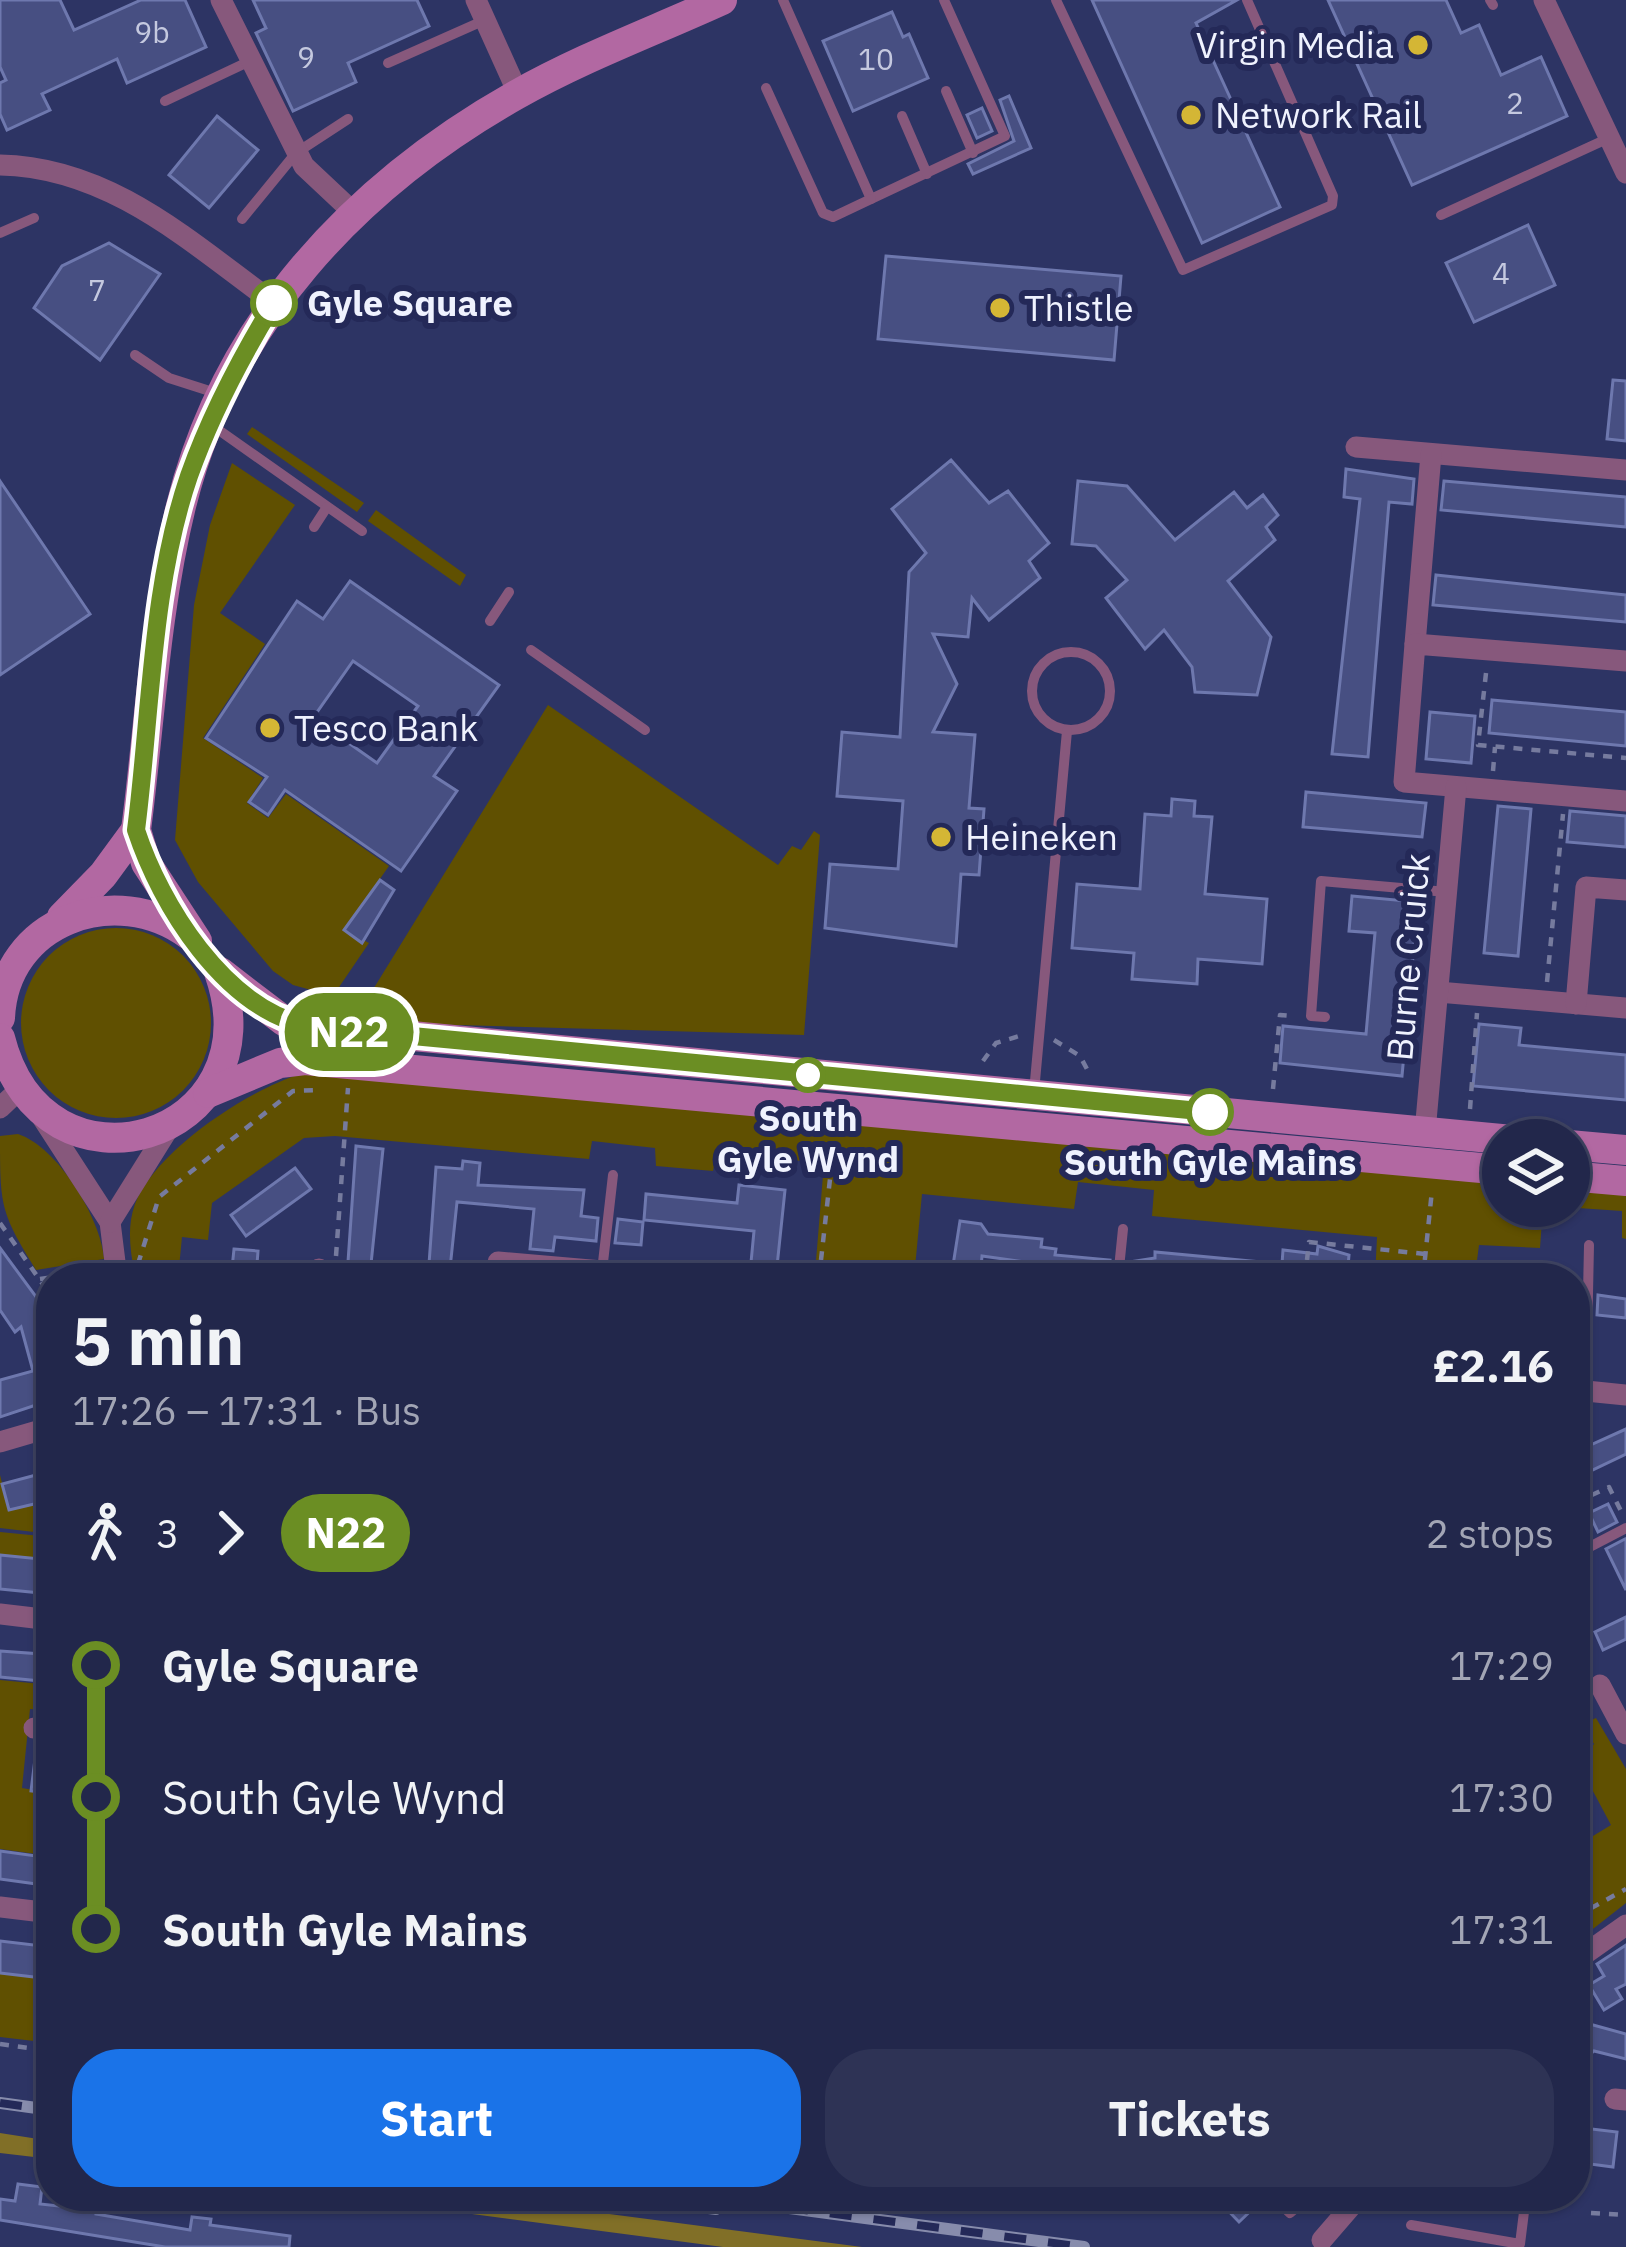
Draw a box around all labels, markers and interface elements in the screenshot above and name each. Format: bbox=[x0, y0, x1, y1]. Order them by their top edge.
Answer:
house number: 9b bbox=[134, 12, 170, 51]
place label: Virgin Media bbox=[1196, 21, 1394, 68]
marker: Virgin Media bbox=[1405, 32, 1431, 58]
house number: 9 bbox=[297, 37, 315, 76]
house number: 10 bbox=[858, 39, 894, 78]
house number: 2 bbox=[1506, 83, 1524, 122]
place label: Network Rail bbox=[1215, 91, 1422, 138]
marker: Network Rail bbox=[1178, 102, 1204, 128]
house number: 4 bbox=[1492, 253, 1510, 292]
house number: 7 bbox=[88, 270, 106, 309]
place label: Gyle Square bbox=[307, 279, 513, 326]
marker: Gyle Square bbox=[252, 281, 296, 325]
place label: Thistle bbox=[1024, 284, 1134, 331]
marker: Thistle bbox=[987, 295, 1013, 321]
place label: Tesco Bank bbox=[294, 704, 478, 751]
marker: Tesco Bank bbox=[257, 715, 283, 741]
place label: Heineken bbox=[965, 813, 1118, 860]
marker: Heineken bbox=[928, 824, 954, 850]
street label: Burne Cruick bbox=[1375, 851, 1440, 1063]
line badge: N22 bbox=[280, 993, 418, 1071]
text: N22 bbox=[309, 1004, 389, 1059]
marker: South Gyle Wynd bbox=[792, 1059, 824, 1091]
marker: South Gyle Mains bbox=[1188, 1090, 1232, 1134]
place label: South Gyle Wynd bbox=[717, 1094, 899, 1182]
map controls bbox=[1482, 1119, 1590, 1227]
button: layers bbox=[1482, 1119, 1590, 1227]
place label: South Gyle Mains bbox=[1064, 1138, 1356, 1185]
text: 5 min bbox=[72, 1297, 244, 1383]
text: £2.16 bbox=[1433, 1336, 1554, 1394]
text: 17:26 – 17:31 · Bus bbox=[72, 1385, 421, 1436]
icon: walk bbox=[72, 1500, 138, 1566]
icon: forward bbox=[197, 1500, 263, 1566]
text: N22 bbox=[305, 1505, 386, 1560]
text: 3 bbox=[156, 1508, 179, 1559]
text: 2 stops bbox=[1426, 1508, 1554, 1559]
text: Gyle Square bbox=[162, 1636, 419, 1694]
text: 17:29 bbox=[1449, 1640, 1554, 1691]
text: South Gyle Wynd bbox=[162, 1768, 506, 1826]
text: 17:30 bbox=[1449, 1772, 1554, 1823]
text: South Gyle Mains bbox=[162, 1900, 528, 1958]
text: 17:31 bbox=[1449, 1904, 1554, 1955]
button: Start bbox=[72, 2049, 801, 2187]
button: Tickets bbox=[825, 2049, 1554, 2187]

